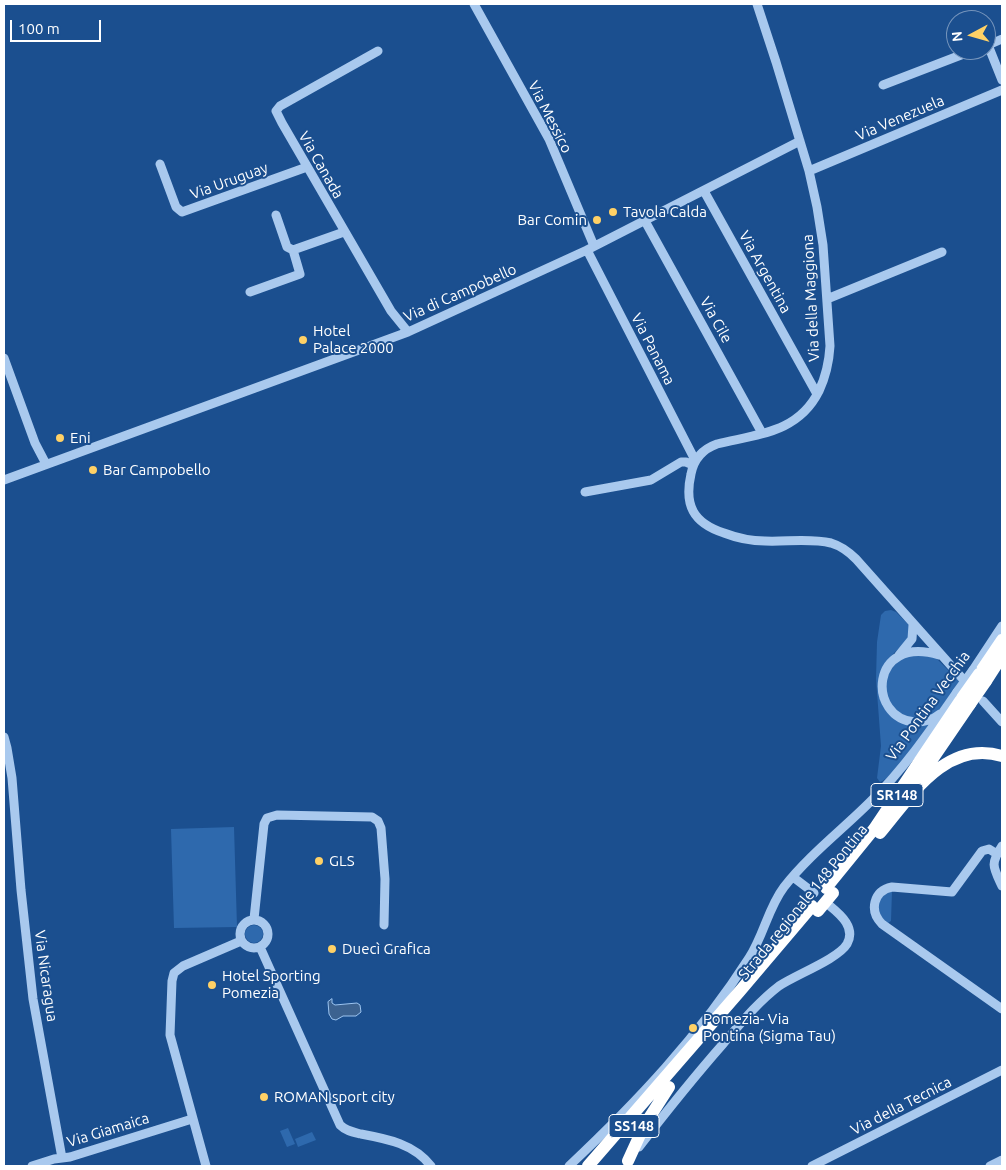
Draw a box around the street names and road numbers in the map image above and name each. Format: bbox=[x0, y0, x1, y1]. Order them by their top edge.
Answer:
street label: Via Messico bbox=[524, 78, 576, 156]
street label: Via Venezuela bbox=[853, 91, 947, 145]
street label: Via Canada bbox=[295, 128, 347, 202]
street label: Via Uruguay bbox=[188, 159, 270, 203]
street label: Via Argentina bbox=[735, 228, 795, 316]
street label: Via della Maggiona bbox=[799, 234, 823, 362]
street label: Via di Campobello bbox=[401, 260, 519, 326]
street label: Via Cile bbox=[696, 294, 736, 346]
street label: Via Panama bbox=[627, 310, 679, 388]
street label: Via Pontina Vecchia bbox=[882, 648, 974, 764]
road number: SR148 bbox=[871, 784, 923, 806]
street label: Strada regionale 148 Pontina bbox=[735, 821, 871, 983]
street label: Via Nicaragua bbox=[31, 929, 61, 1023]
street label: Via della Tecnica bbox=[848, 1073, 954, 1139]
street label: Via Giamaica bbox=[65, 1109, 151, 1151]
road number: SS148 bbox=[609, 1114, 659, 1138]

